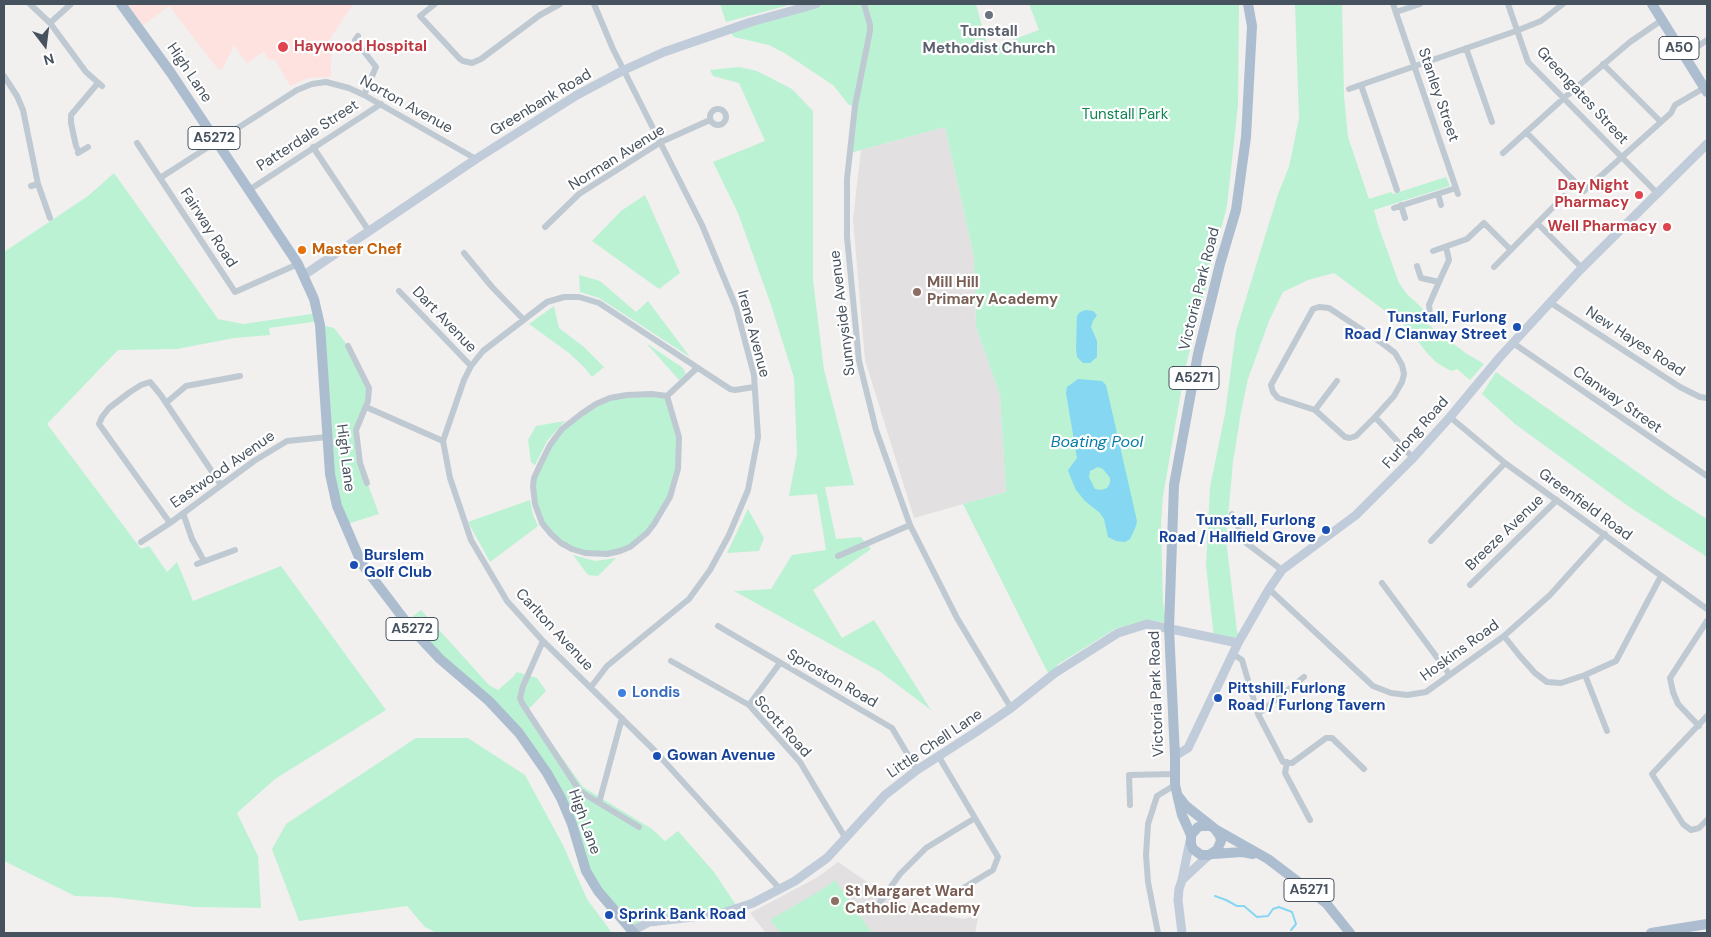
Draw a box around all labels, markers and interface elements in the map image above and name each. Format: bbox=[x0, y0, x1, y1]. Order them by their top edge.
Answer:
marker: Tunstall Methodist Church bbox=[983, 9, 995, 21]
north arrow bbox=[20, 20, 70, 70]
place label: Tunstall Methodist Church bbox=[923, 23, 1055, 58]
road number: A50 bbox=[1659, 36, 1699, 59]
place label: Haywood Hospital bbox=[294, 38, 427, 56]
street label: High Lane bbox=[163, 40, 215, 106]
marker: Haywood Hospital bbox=[276, 40, 290, 54]
street label: Greengates Street bbox=[1532, 43, 1632, 149]
street label: Stanley Street bbox=[1414, 46, 1462, 144]
text: N bbox=[42, 49, 56, 70]
street label: Greenbank Road bbox=[487, 66, 595, 140]
street label: Norton Avenue bbox=[357, 72, 455, 138]
street label: Patterdale Street bbox=[254, 96, 362, 176]
park label: Tunstall Park bbox=[1082, 106, 1168, 124]
street label: Norman Avenue bbox=[566, 121, 668, 195]
road number: A5272 bbox=[188, 126, 240, 150]
place label: Day Night Pharmacy bbox=[1555, 177, 1629, 212]
street label: Fairway Road bbox=[176, 185, 240, 271]
marker: Day Night Pharmacy bbox=[1633, 189, 1645, 201]
place label: Well Pharmacy bbox=[1547, 218, 1657, 236]
marker: Well Pharmacy bbox=[1661, 221, 1673, 233]
street label: Victoria Park Road bbox=[1176, 225, 1224, 353]
place label: Master Chef bbox=[312, 241, 402, 259]
marker: Master Chef bbox=[296, 244, 308, 256]
street label: Sunnyside Avenue bbox=[826, 249, 860, 377]
place label: Mill Hill Primary Academy bbox=[927, 274, 1058, 309]
street label: Dart Avenue bbox=[408, 283, 480, 357]
marker: Mill Hill Primary Academy bbox=[911, 286, 923, 298]
street label: Irene Avenue bbox=[733, 289, 773, 379]
street label: New Hayes Road bbox=[1582, 303, 1688, 381]
place label: Tunstall, Furlong Road / Clanway Street bbox=[1345, 309, 1507, 344]
marker: Tunstall, Furlong Road / Clanway Street bbox=[1511, 321, 1523, 333]
street label: Clanway Street bbox=[1569, 363, 1665, 437]
road number: A5271 bbox=[1169, 366, 1219, 389]
street label: Furlong Road bbox=[1379, 393, 1453, 473]
street label: High Lane bbox=[332, 423, 358, 493]
street label: Eastwood Avenue bbox=[167, 427, 279, 513]
water label: Boating Pool bbox=[1051, 433, 1143, 453]
street label: Greenfield Road bbox=[1535, 465, 1635, 545]
street label: Breeze Avenue bbox=[1462, 491, 1548, 575]
place label: Tunstall, Furlong Road / Hallfield Grove bbox=[1159, 512, 1316, 547]
marker: Tunstall, Furlong Road / Hallfield Grove bbox=[1320, 524, 1332, 536]
place label: Burslem Golf Club bbox=[364, 547, 432, 582]
marker: Burslem Golf Club bbox=[348, 559, 360, 571]
street label: Carlton Avenue bbox=[511, 585, 597, 675]
street label: Hoskins Road bbox=[1417, 616, 1503, 686]
road number: A5272 bbox=[386, 618, 438, 640]
street label: Victoria Park Road bbox=[1146, 631, 1168, 757]
street label: Sproston Road bbox=[784, 646, 880, 712]
place label: Pittshill, Furlong Road / Furlong Tavern bbox=[1228, 680, 1386, 715]
place label: Londis bbox=[632, 684, 680, 702]
marker: Londis bbox=[616, 687, 628, 699]
marker: Pittshill, Furlong Road / Furlong Tavern bbox=[1212, 692, 1224, 704]
street label: Scott Road bbox=[750, 693, 814, 761]
street label: Little Chell Lane bbox=[884, 706, 986, 782]
place label: Gowan Avenue bbox=[667, 747, 776, 765]
marker: Gowan Avenue bbox=[651, 750, 663, 762]
street label: High Lane bbox=[564, 787, 604, 857]
road number: A5271 bbox=[1284, 878, 1334, 902]
place label: St Margaret Ward Catholic Academy bbox=[845, 883, 980, 918]
marker: St Margaret Ward Catholic Academy bbox=[829, 895, 841, 907]
place label: Sprink Bank Road bbox=[619, 906, 746, 924]
marker: Sprink Bank Road bbox=[603, 909, 615, 921]

